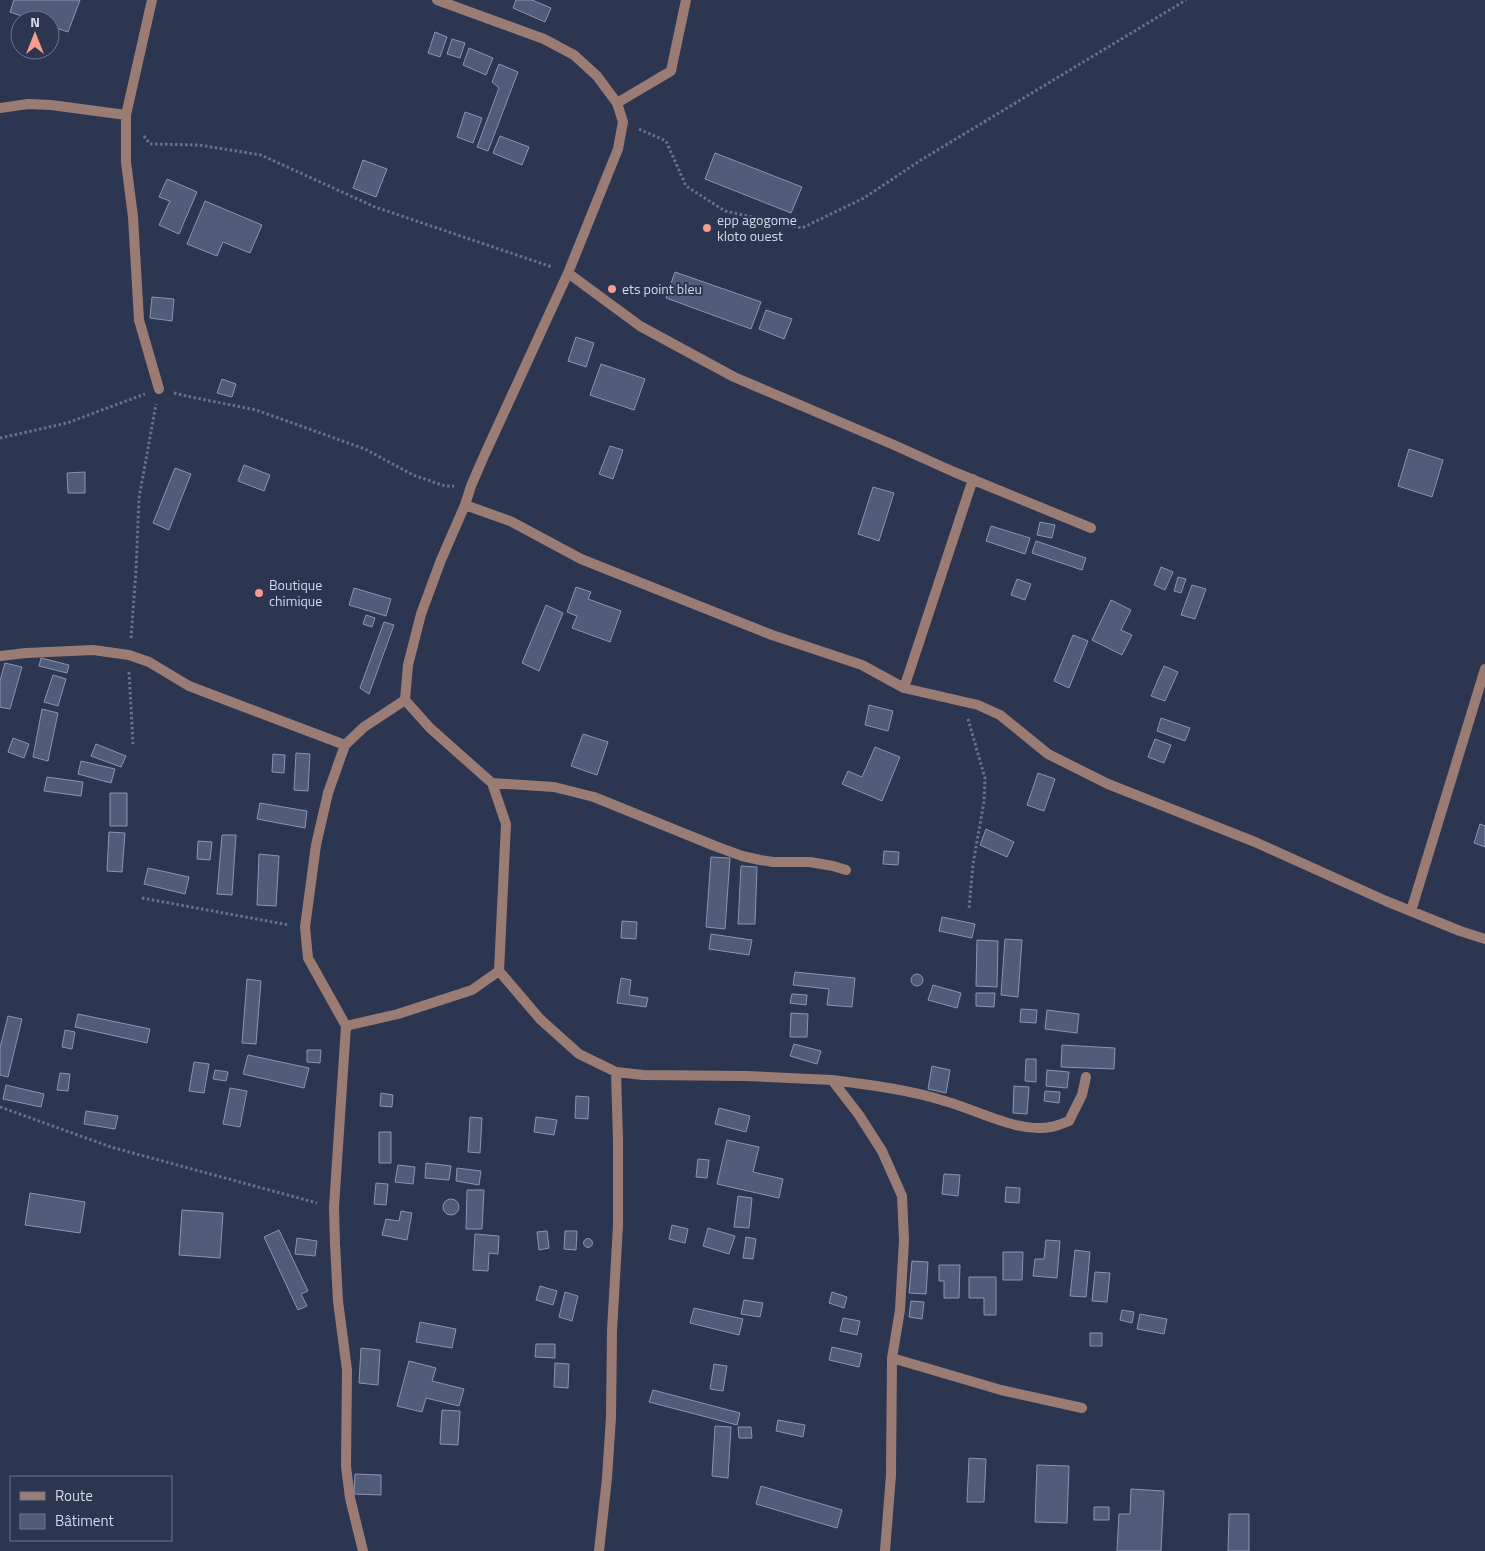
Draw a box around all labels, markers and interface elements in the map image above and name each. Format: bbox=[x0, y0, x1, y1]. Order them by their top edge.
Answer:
north arrow bbox=[10, 10, 60, 60]
text: N bbox=[30, 11, 40, 32]
place label: epp agogome kloto ouest bbox=[717, 209, 797, 246]
marker: epp agogome kloto ouest bbox=[701, 222, 713, 234]
place label: ets point bleu bbox=[622, 278, 702, 299]
marker: ets point bleu bbox=[606, 283, 618, 295]
place label: Boutique chimique bbox=[269, 574, 322, 611]
marker: Boutique chimique bbox=[253, 587, 265, 599]
legend bbox=[10, 1476, 172, 1541]
text: Route bbox=[55, 1484, 93, 1507]
text: Bâtiment bbox=[55, 1509, 114, 1532]

